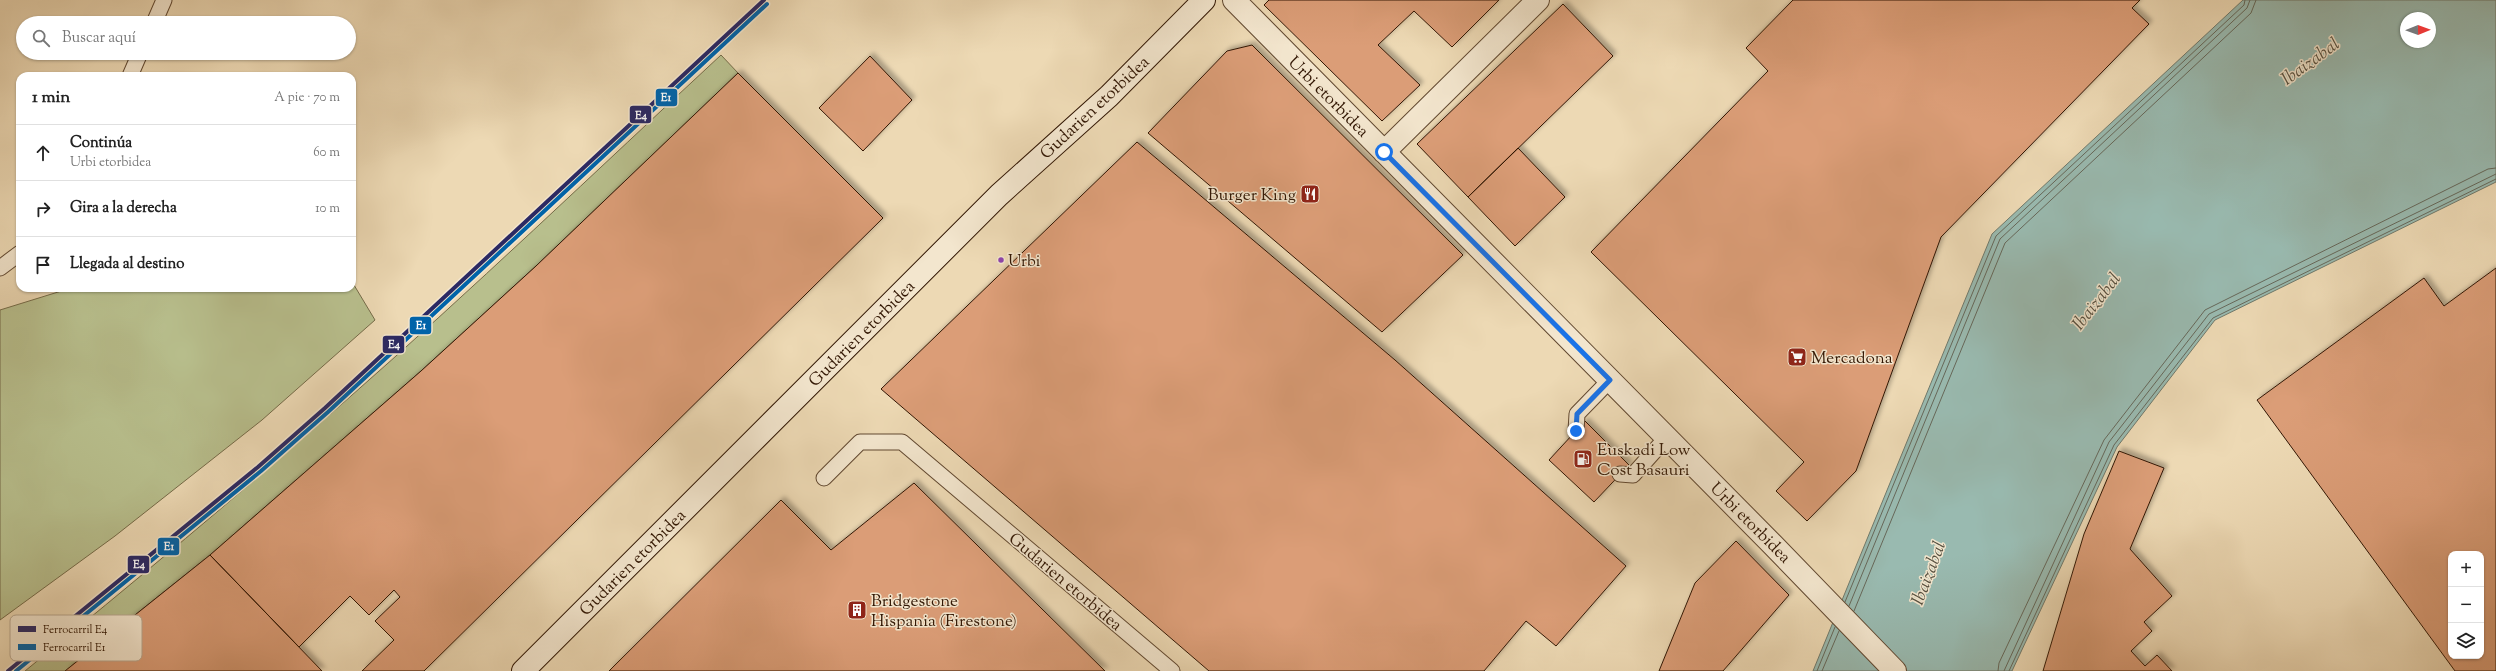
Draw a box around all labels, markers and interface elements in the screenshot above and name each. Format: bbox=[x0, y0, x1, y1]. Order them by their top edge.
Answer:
north arrow bbox=[2400, 12, 2436, 48]
search box bbox=[16, 16, 356, 60]
icon: search bbox=[30, 27, 52, 49]
text: Buscar aquí bbox=[62, 28, 136, 49]
water label: Ibaizabal bbox=[2277, 32, 2346, 93]
street label: Gudarien etorbidea bbox=[1035, 51, 1156, 166]
street label: Urbi etorbidea bbox=[1282, 51, 1374, 144]
text: 1 min bbox=[32, 86, 70, 110]
line badge: E1 bbox=[655, 88, 678, 107]
text: A pie · 70 m bbox=[274, 89, 340, 107]
text: E1 bbox=[660, 90, 671, 106]
line badge: E4 bbox=[629, 105, 652, 124]
text: E4 bbox=[634, 108, 648, 124]
text: Continúa bbox=[70, 133, 132, 154]
icon: ahead bbox=[32, 142, 54, 164]
route start bbox=[1375, 143, 1393, 161]
text: 60 m bbox=[313, 144, 340, 162]
text: Urbi etorbidea bbox=[70, 154, 151, 172]
restaurant icon: Burger King bbox=[1299, 183, 1321, 205]
place label: Burger King bbox=[1208, 184, 1296, 208]
icon: right bbox=[32, 198, 54, 220]
text: Gira a la derecha bbox=[70, 198, 177, 219]
text: 10 m bbox=[315, 200, 340, 218]
place label: Urbi bbox=[1008, 251, 1041, 274]
icon: arrive bbox=[32, 254, 54, 276]
text: Llegada al destino bbox=[70, 254, 185, 275]
marker: Urbi bbox=[996, 255, 1006, 265]
water label: Ibaizabal bbox=[2067, 268, 2129, 336]
street label: Gudarien etorbidea bbox=[804, 276, 921, 393]
line badge: E1 bbox=[409, 316, 432, 335]
text: E1 bbox=[415, 318, 426, 334]
line badge: E4 bbox=[382, 335, 405, 354]
text: E4 bbox=[387, 337, 401, 353]
supermarket icon: Mercadona bbox=[1786, 346, 1808, 368]
place label: Mercadona bbox=[1811, 347, 1893, 371]
route end bbox=[1567, 422, 1585, 440]
place label: Euskadi Low Cost Basauri bbox=[1597, 439, 1691, 483]
fuel station icon: Euskadi Low Cost Basauri bbox=[1572, 448, 1594, 470]
street label: Urbi etorbidea bbox=[1704, 477, 1796, 570]
street label: Gudarien etorbidea bbox=[575, 505, 692, 622]
street label: Gudarien etorbidea bbox=[1003, 528, 1127, 637]
line badge: E1 bbox=[157, 537, 180, 556]
water label: Ibaizabal bbox=[1906, 538, 1954, 609]
text: E1 bbox=[163, 539, 174, 555]
map controls bbox=[2448, 551, 2484, 659]
button: + bbox=[2448, 551, 2484, 587]
line badge: E4 bbox=[127, 555, 150, 574]
text: E4 bbox=[132, 557, 146, 573]
button: − bbox=[2448, 587, 2484, 623]
place label: Bridgestone Hispania (Firestone) bbox=[871, 590, 1017, 634]
building icon: Bridgestone Hispania (Firestone) bbox=[846, 599, 868, 621]
legend bbox=[10, 615, 142, 661]
text: Ferrocarril E4 bbox=[43, 622, 108, 638]
button: layers bbox=[2448, 623, 2484, 659]
text: Ferrocarril E1 bbox=[43, 640, 106, 656]

